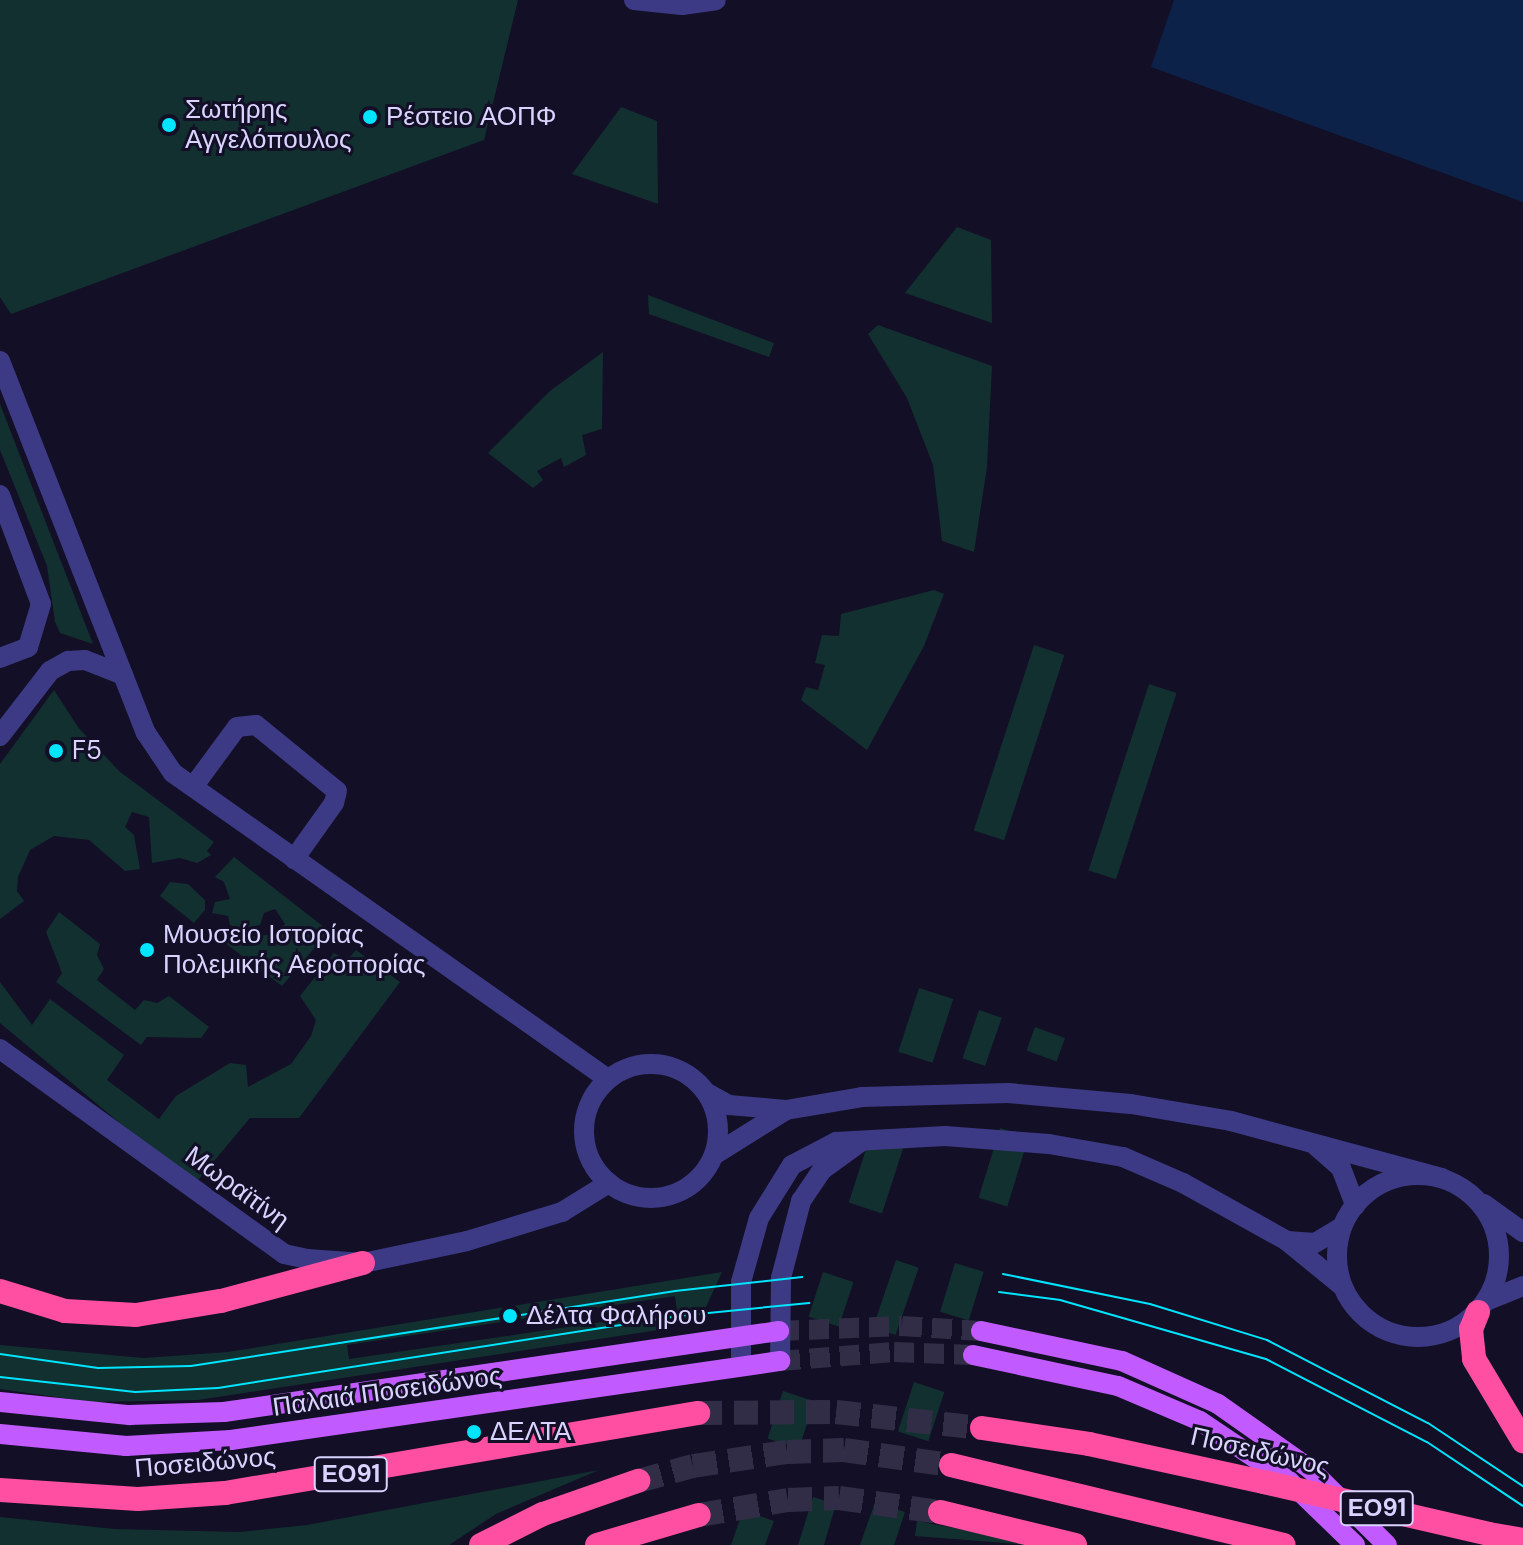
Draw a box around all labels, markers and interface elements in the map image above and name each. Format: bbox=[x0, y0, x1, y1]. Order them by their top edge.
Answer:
place label: Σωτήρης Αγγελόπουλος bbox=[185, 94, 352, 156]
place label: Ρέστειο ΑΟΠΦ bbox=[386, 101, 557, 133]
marker: Ρέστειο ΑΟΠΦ bbox=[361, 108, 379, 126]
marker: Σωτήρης Αγγελόπουλος bbox=[160, 116, 178, 134]
place label: F5 bbox=[72, 735, 102, 767]
marker: F5 bbox=[47, 742, 65, 760]
place label: Μουσείο Ιστορίας Πολεμικής Αεροπορίας bbox=[163, 919, 426, 980]
marker: Μουσείο Ιστορίας Πολεμικής Αεροπορίας bbox=[138, 941, 156, 959]
street label: Μωραϊτίνη bbox=[179, 1140, 295, 1236]
place label: Δέλτα Φαλήρου bbox=[526, 1300, 707, 1332]
marker: Δέλτα Φαλήρου bbox=[501, 1307, 519, 1325]
street label: Παλαιά Ποσειδώνος bbox=[271, 1361, 503, 1423]
place label: ΔΕΛΤΑ bbox=[490, 1416, 571, 1448]
street label: Ποσειδώνος bbox=[1188, 1421, 1332, 1483]
marker: ΔΕΛΤΑ bbox=[465, 1423, 483, 1441]
street label: Ποσειδώνος bbox=[133, 1441, 277, 1485]
road number: ΕΟ91 bbox=[313, 1454, 389, 1494]
road number: ΕΟ91 bbox=[1339, 1488, 1415, 1528]

